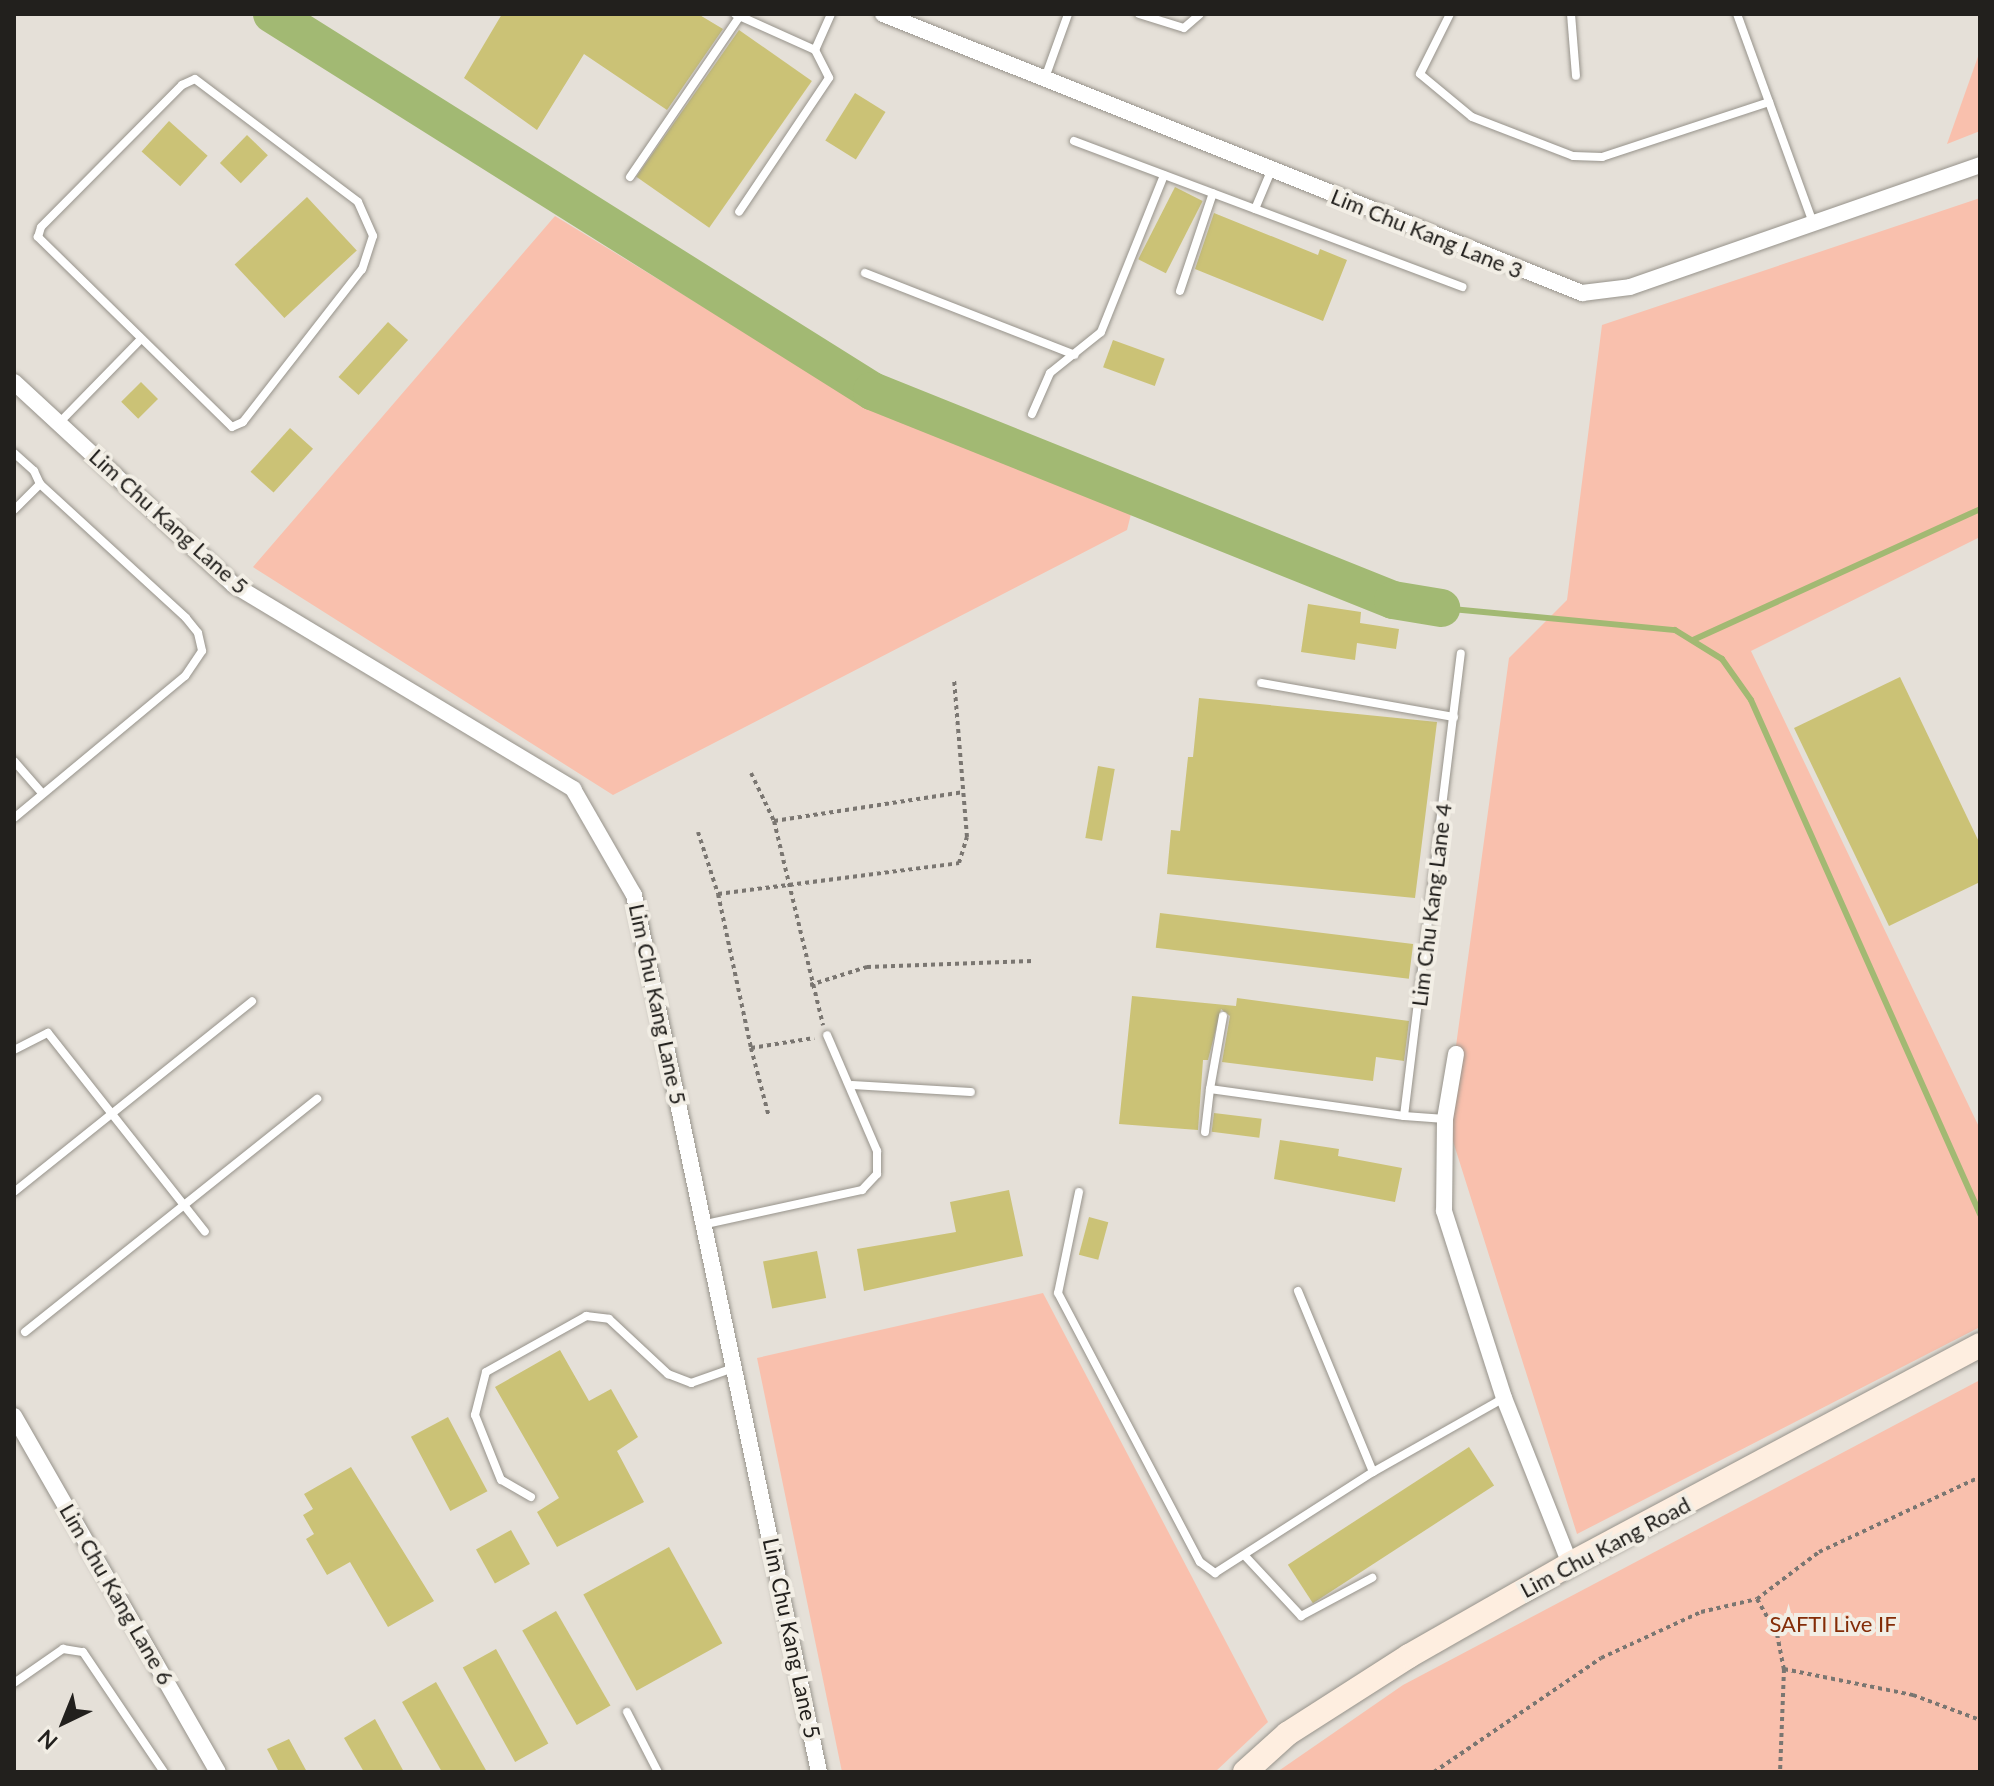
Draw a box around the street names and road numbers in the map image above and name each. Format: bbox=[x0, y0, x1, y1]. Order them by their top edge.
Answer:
street label: Lim Chu Kang Lane 3 bbox=[1327, 182, 1527, 284]
street label: Lim Chu Kang Lane 5 bbox=[84, 443, 254, 599]
street label: Lim Chu Kang Lane 4 bbox=[1405, 802, 1457, 1008]
street label: Lim Chu Kang Lane 5 bbox=[624, 901, 692, 1107]
street label: Lim Chu Kang Road bbox=[1515, 1491, 1695, 1603]
street label: Lim Chu Kang Lane 6 bbox=[54, 1499, 180, 1689]
street label: Lim Chu Kang Lane 5 bbox=[758, 1535, 826, 1741]

